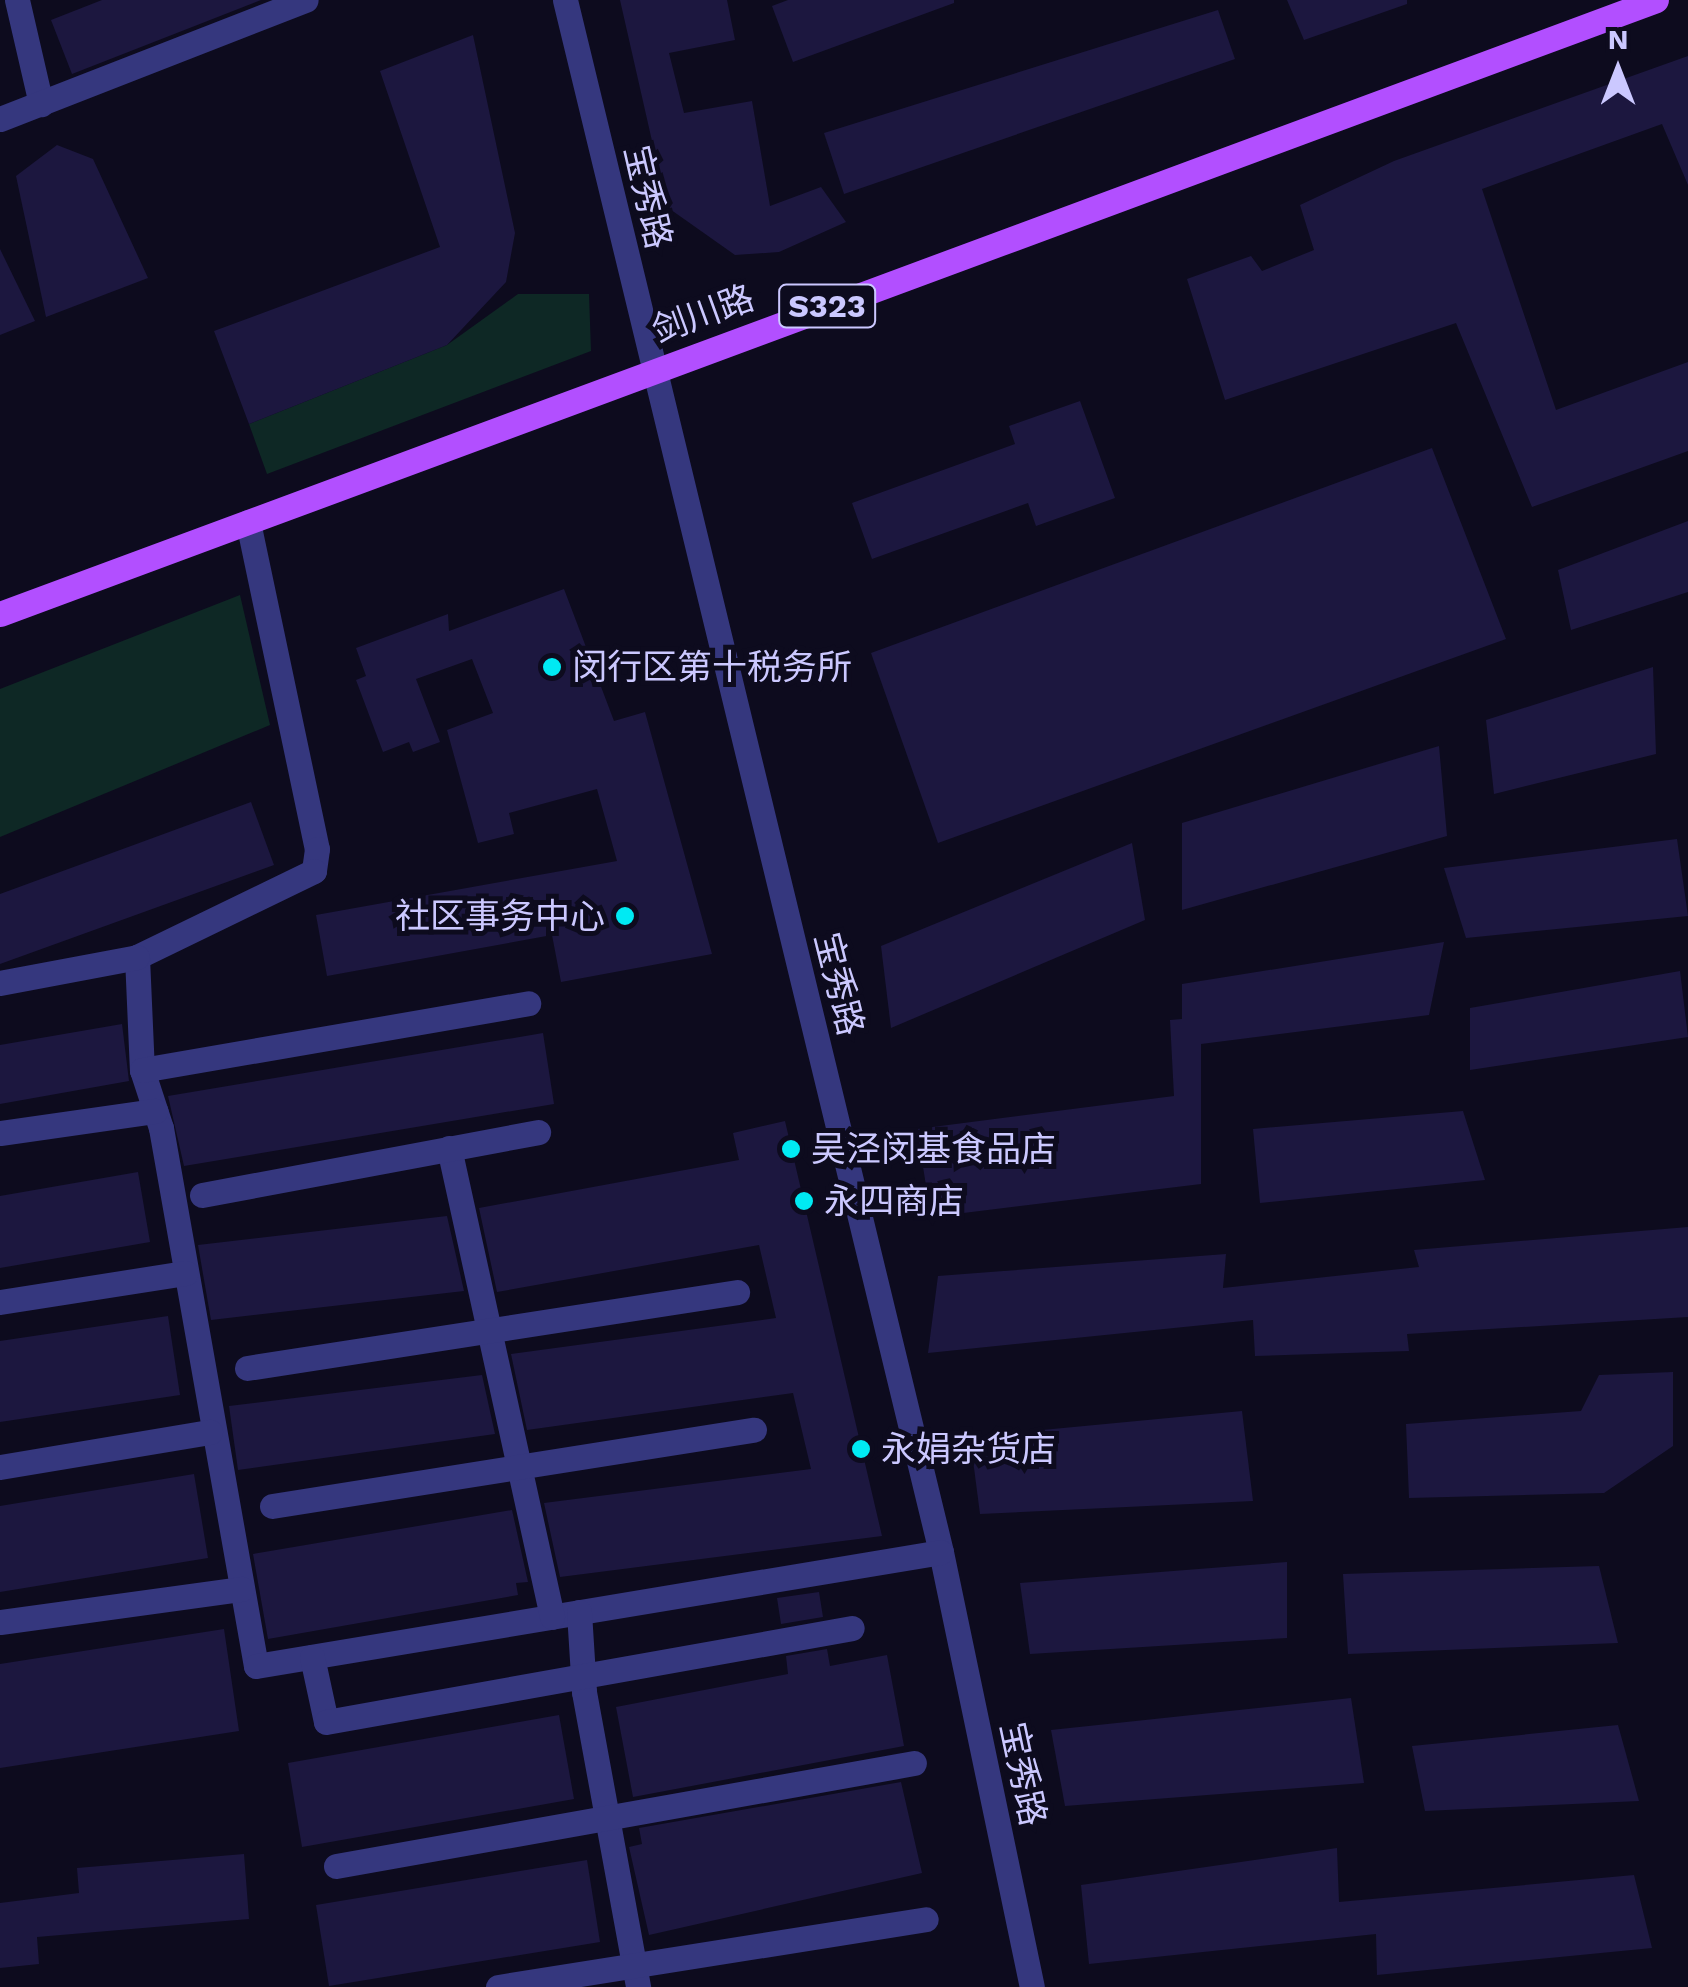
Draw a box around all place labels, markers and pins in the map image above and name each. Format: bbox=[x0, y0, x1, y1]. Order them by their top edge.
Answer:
place label: 闵行区第十税务所 bbox=[572, 646, 852, 688]
marker: 闵行区第十税务所 bbox=[541, 656, 563, 678]
place label: 社区事务中心 bbox=[395, 895, 605, 937]
marker: 社区事务中心 bbox=[614, 905, 636, 927]
place label: 吴泾闵基食品店 bbox=[811, 1128, 1056, 1170]
marker: 吴泾闵基食品店 bbox=[780, 1138, 802, 1160]
place label: 永四商店 bbox=[824, 1180, 964, 1222]
marker: 永四商店 bbox=[793, 1190, 815, 1212]
place label: 永娟杂货店 bbox=[881, 1428, 1056, 1470]
marker: 永娟杂货店 bbox=[850, 1438, 872, 1460]

